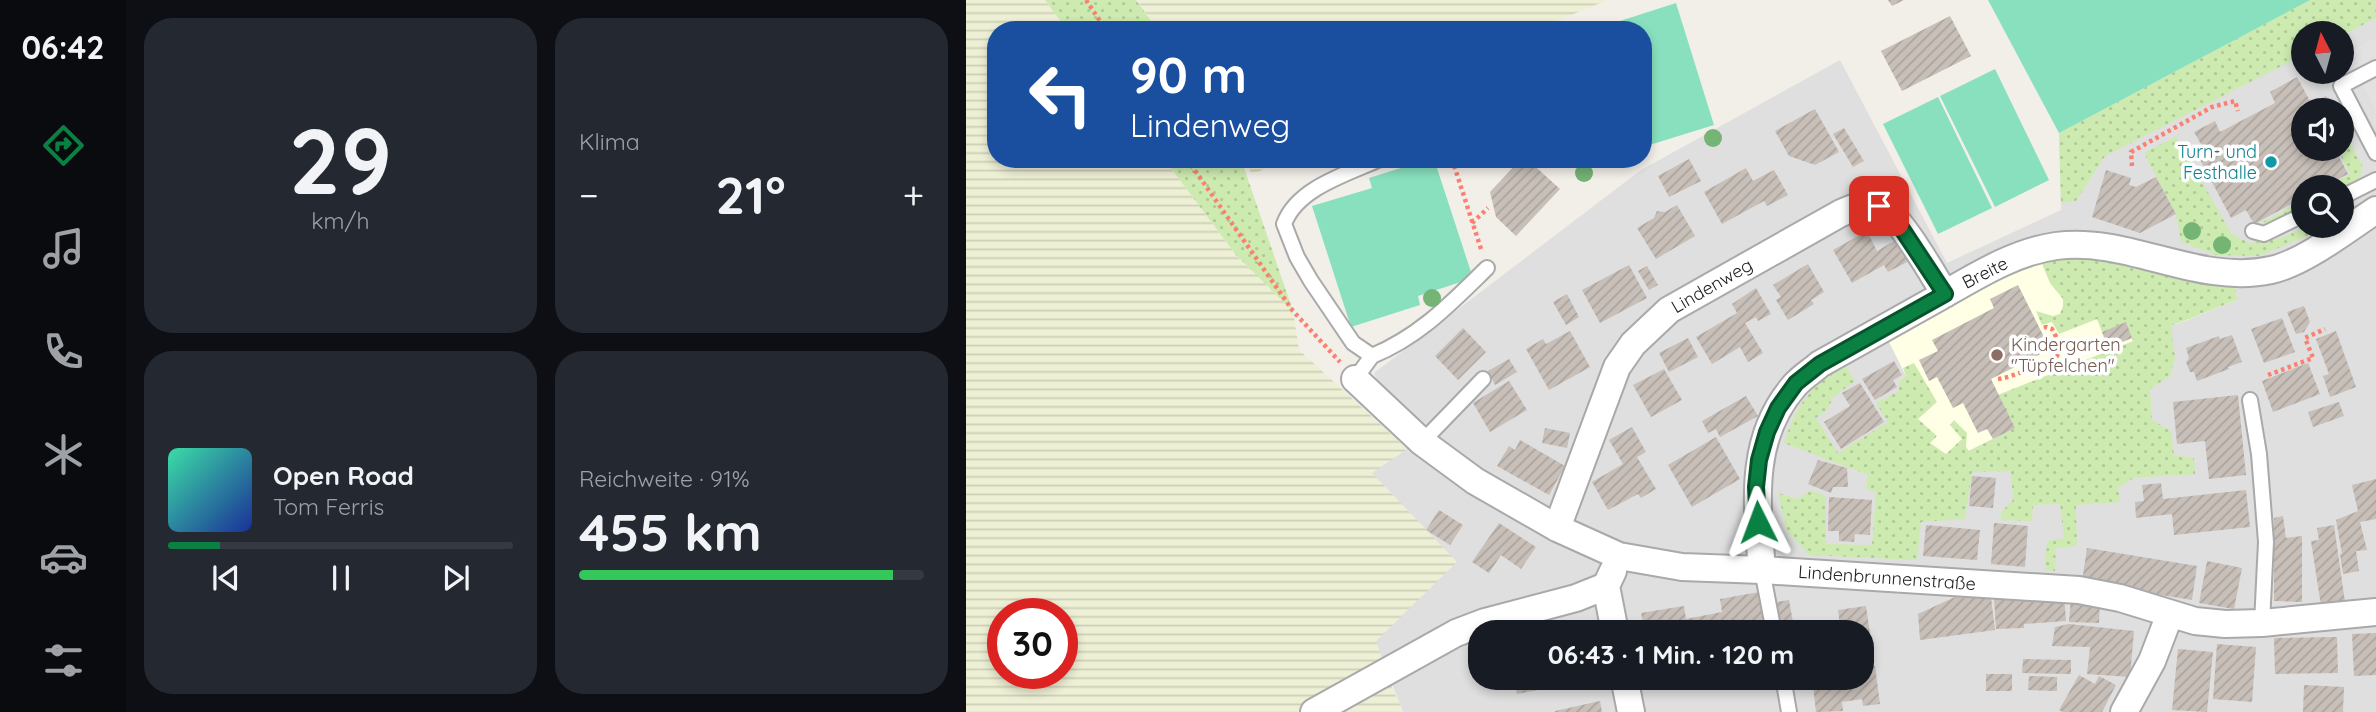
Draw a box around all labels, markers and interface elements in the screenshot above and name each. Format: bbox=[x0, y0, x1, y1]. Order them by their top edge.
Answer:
north arrow bbox=[2291, 21, 2354, 84]
map controls bbox=[2291, 21, 2354, 238]
text: 06:42 bbox=[21, 27, 105, 67]
text: 90 m bbox=[1130, 44, 1247, 105]
icon: left bbox=[1015, 49, 1106, 140]
button: sound bbox=[2291, 98, 2354, 161]
text: 29 bbox=[289, 103, 392, 217]
text: Lindenweg bbox=[1130, 105, 1290, 145]
icon: directions bbox=[39, 121, 88, 170]
text: Klima bbox=[579, 127, 640, 156]
place label: Turn- und Festhalle bbox=[2177, 140, 2257, 184]
marker: Turn- und Festhalle bbox=[2263, 154, 2279, 170]
text: 21° bbox=[716, 162, 786, 227]
text: − bbox=[579, 171, 599, 219]
text: + bbox=[903, 171, 924, 219]
button: search bbox=[2291, 175, 2354, 238]
pin bbox=[1849, 176, 1909, 236]
icon: arrive bbox=[1860, 187, 1898, 225]
text: km/h bbox=[311, 206, 370, 235]
icon: music bbox=[39, 224, 88, 273]
street label: Breite bbox=[1958, 251, 2012, 294]
street label: Lindenweg bbox=[1667, 253, 1757, 318]
icon: phone bbox=[39, 327, 88, 376]
place label: Kindergarten "Tüpfelchen" bbox=[2011, 333, 2121, 377]
marker: Kindergarten "Tüpfelchen" bbox=[1989, 347, 2005, 363]
icon: climate bbox=[39, 430, 88, 479]
text: Open Road bbox=[273, 459, 414, 492]
text: Reichweite · 91% bbox=[579, 464, 750, 493]
position arrow bbox=[1721, 485, 1795, 559]
text: Tom Ferris bbox=[273, 492, 384, 521]
text: 455 km bbox=[579, 499, 762, 564]
icon: car bbox=[39, 533, 88, 582]
icon: previous bbox=[207, 559, 245, 597]
icon: pause bbox=[322, 559, 360, 597]
icon: next bbox=[437, 559, 475, 597]
street label: Lindenbrunnenstraße bbox=[1797, 560, 1977, 595]
speed limit sign: 30 bbox=[987, 598, 1078, 689]
icon: filters bbox=[39, 636, 88, 685]
text: 06:43 · 1 Min. · 120 m bbox=[1548, 638, 1794, 671]

